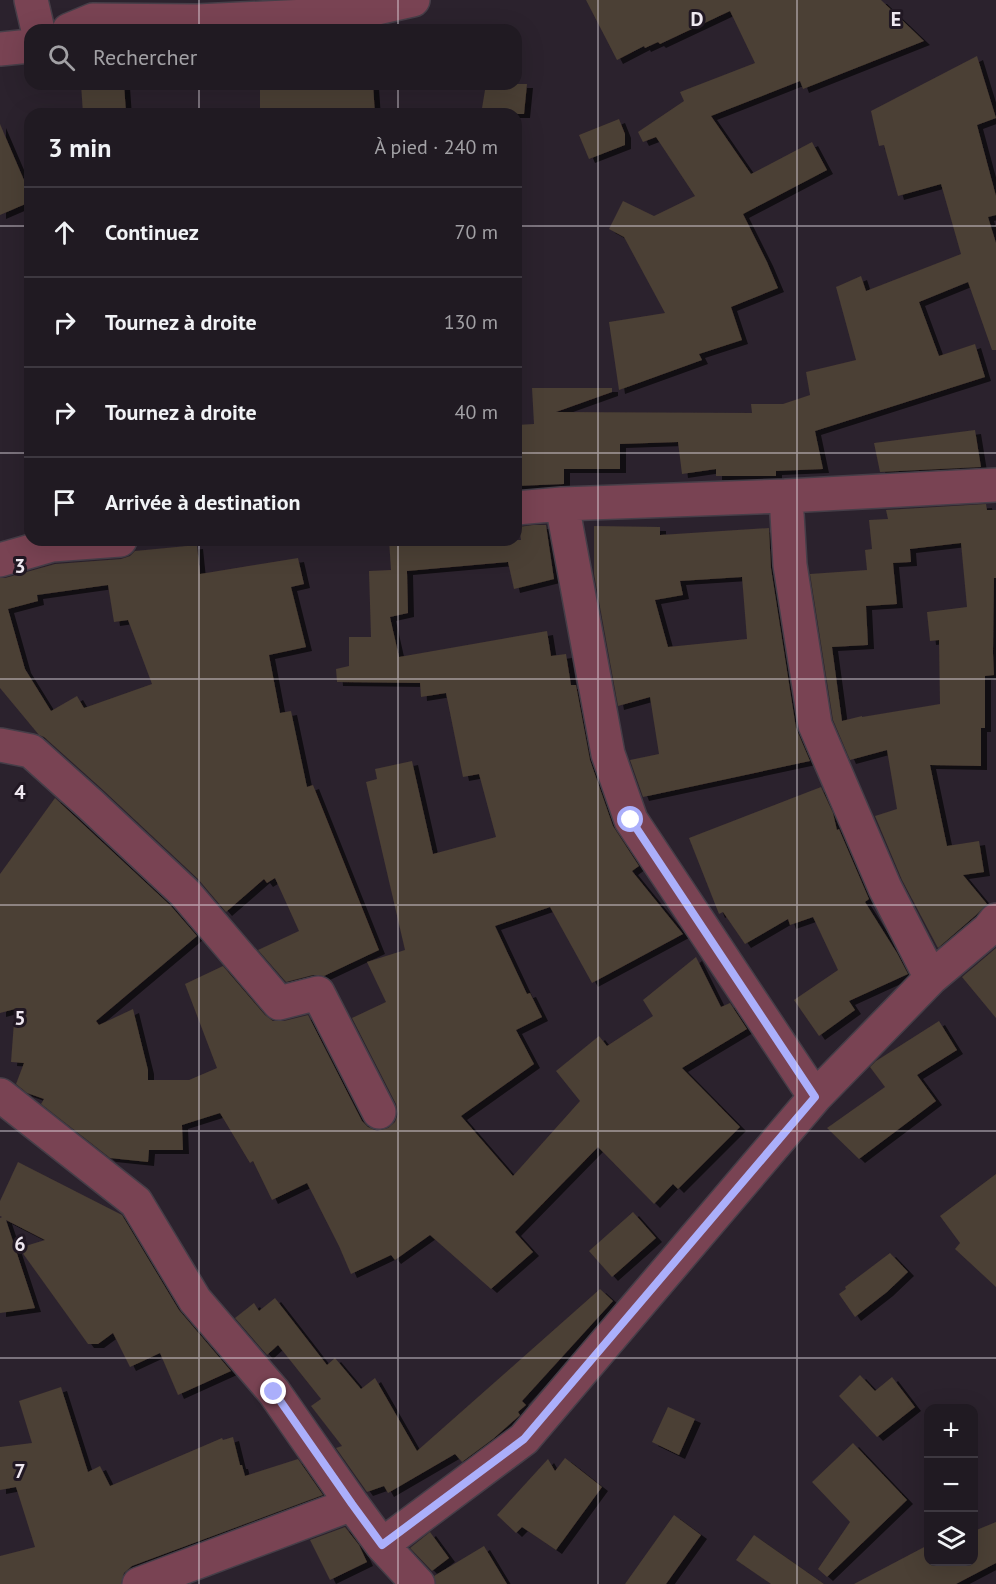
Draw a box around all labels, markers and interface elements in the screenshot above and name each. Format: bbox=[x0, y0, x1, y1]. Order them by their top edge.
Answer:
text: D bbox=[691, 6, 704, 32]
text: E bbox=[891, 6, 901, 32]
search box bbox=[24, 24, 522, 90]
icon: search bbox=[45, 41, 78, 74]
text: Rechercher bbox=[93, 43, 197, 71]
text: 3 min bbox=[48, 131, 111, 164]
text: À pied · 240 m bbox=[374, 134, 498, 160]
icon: ahead bbox=[48, 216, 81, 249]
text: Continuez bbox=[105, 218, 199, 246]
text: 70 m bbox=[455, 219, 498, 245]
icon: right bbox=[48, 306, 81, 339]
text: Tournez à droite bbox=[105, 308, 257, 336]
text: 130 m bbox=[444, 309, 498, 335]
icon: right bbox=[48, 396, 81, 429]
text: Tournez à droite bbox=[105, 398, 257, 426]
text: 40 m bbox=[455, 399, 498, 425]
icon: arrive bbox=[48, 486, 81, 519]
text: Arrivée à destination bbox=[105, 488, 301, 516]
text: 3 bbox=[14, 553, 26, 579]
text: 4 bbox=[14, 779, 26, 805]
route start bbox=[617, 806, 643, 832]
text: 5 bbox=[14, 1005, 26, 1031]
text: 6 bbox=[14, 1231, 26, 1257]
route end bbox=[260, 1378, 286, 1404]
map controls bbox=[924, 1404, 978, 1566]
button: + bbox=[924, 1404, 978, 1458]
text: 7 bbox=[14, 1458, 26, 1484]
button: − bbox=[924, 1458, 978, 1512]
button: layers bbox=[924, 1512, 978, 1566]

